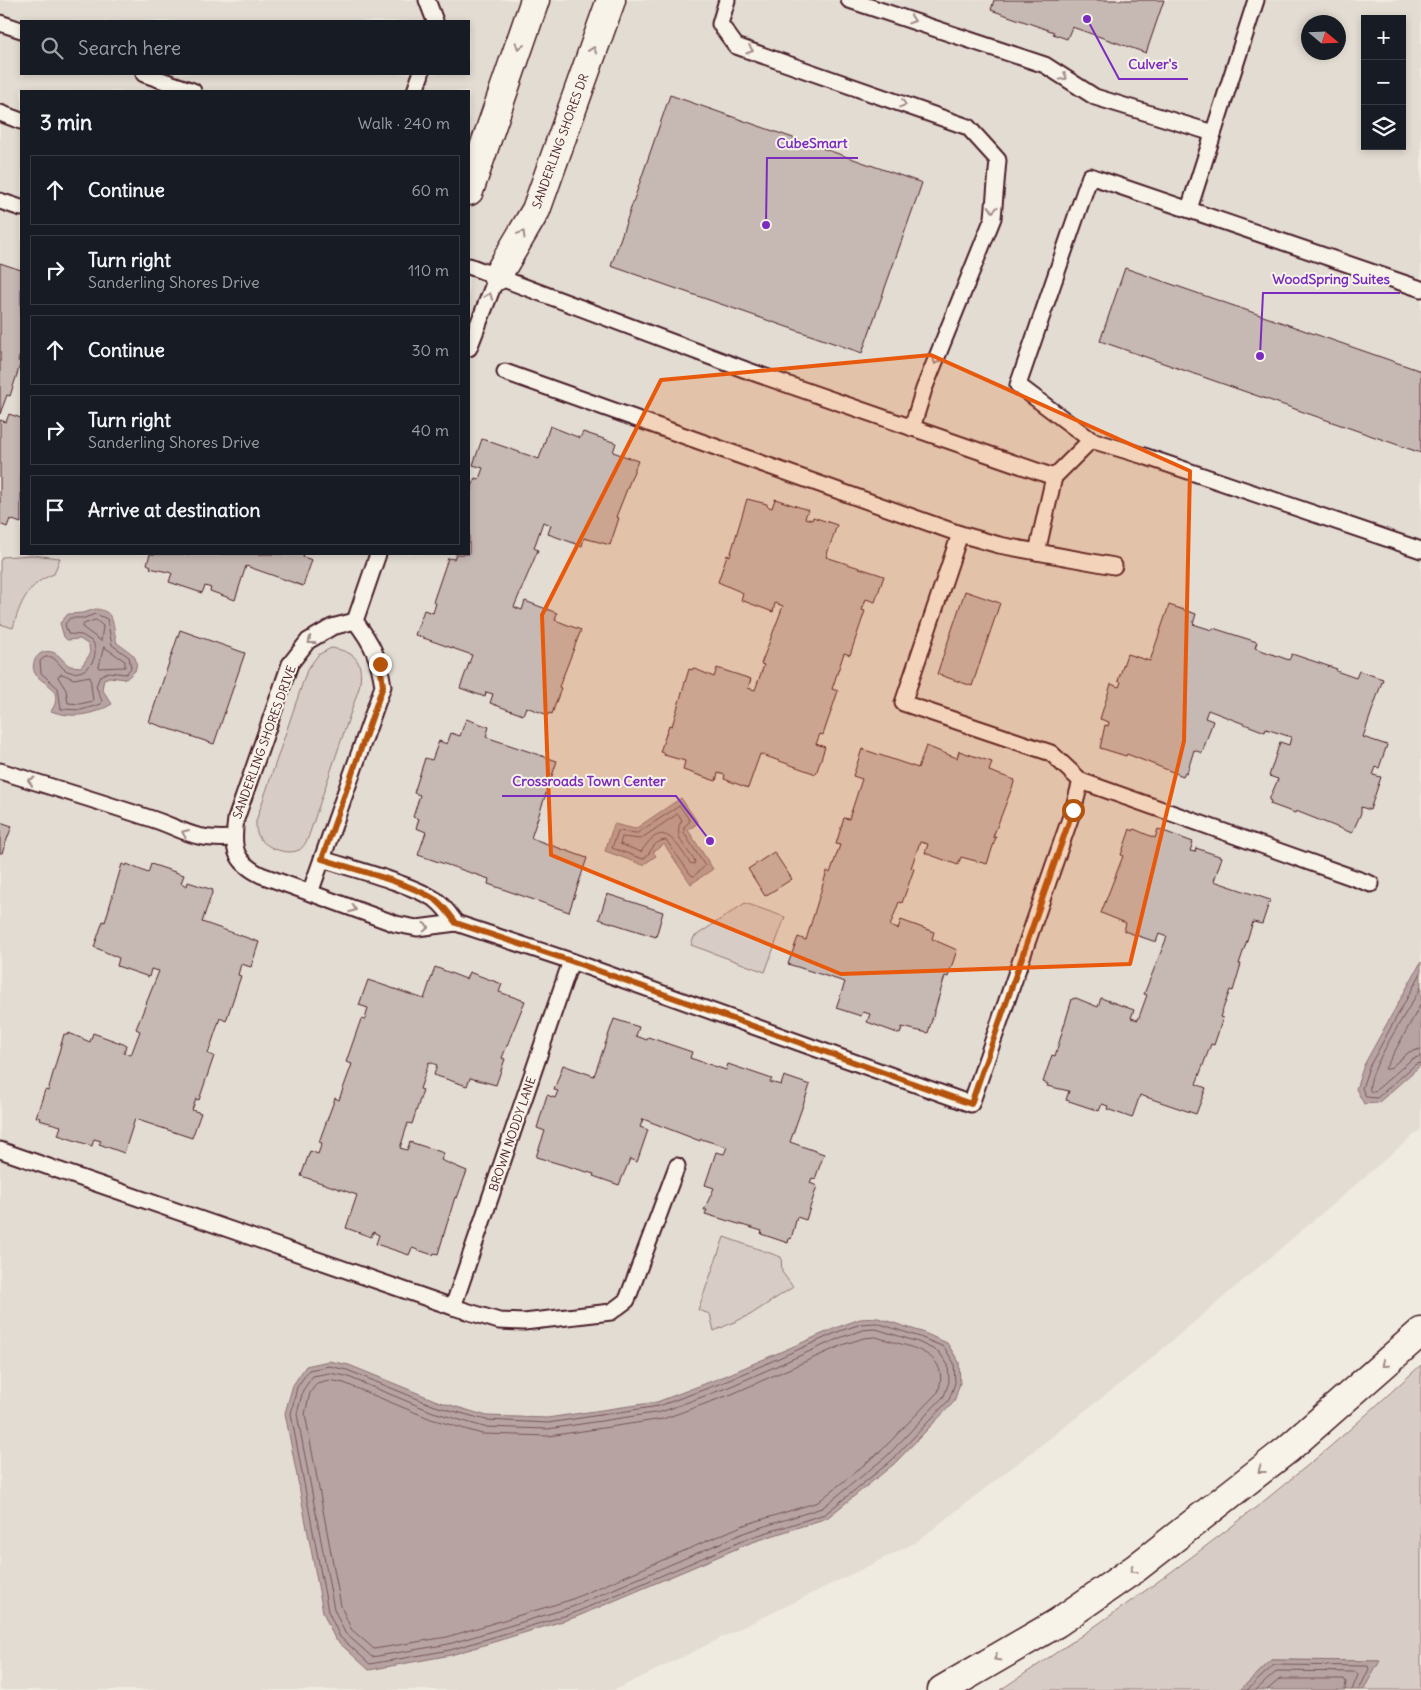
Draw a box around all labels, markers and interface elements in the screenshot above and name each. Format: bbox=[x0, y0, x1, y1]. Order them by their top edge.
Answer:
one-way arrow bbox=[907, 15, 916, 25]
north arrow bbox=[1301, 15, 1346, 60]
map controls bbox=[1361, 15, 1406, 150]
button: + bbox=[1361, 15, 1406, 60]
search box bbox=[20, 20, 470, 75]
icon: search bbox=[38, 34, 66, 62]
text: Search here bbox=[78, 36, 181, 60]
one-way arrow bbox=[515, 41, 525, 50]
one-way arrow bbox=[745, 45, 754, 55]
one-way arrow bbox=[587, 46, 597, 55]
callout: Culver's bbox=[1119, 50, 1188, 79]
text: Culver's bbox=[1128, 55, 1178, 73]
button: − bbox=[1361, 60, 1406, 105]
street label: SANDERLING SHORES DR bbox=[529, 71, 592, 210]
one-way arrow bbox=[1058, 71, 1067, 81]
one-way arrow bbox=[899, 98, 907, 108]
button: layers bbox=[1361, 105, 1406, 150]
text: 3 min bbox=[40, 109, 92, 136]
text: Walk · 240 m bbox=[358, 113, 450, 133]
callout: CubeSmart bbox=[767, 129, 858, 158]
text: CubeSmart bbox=[777, 134, 848, 152]
icon: ahead bbox=[41, 176, 69, 204]
text: Continue bbox=[88, 178, 165, 202]
text: 60 m bbox=[411, 180, 449, 200]
one-way arrow bbox=[988, 205, 999, 213]
one-way arrow bbox=[516, 230, 526, 239]
text: Turn right bbox=[88, 248, 171, 272]
icon: right bbox=[41, 256, 69, 284]
text: 110 m bbox=[408, 260, 449, 280]
callout: WoodSpring Suites bbox=[1263, 264, 1400, 293]
text: WoodSpring Suites bbox=[1272, 270, 1390, 288]
text: Sanderling Shores Drive bbox=[88, 272, 260, 292]
one-way arrow bbox=[484, 292, 494, 300]
icon: ahead bbox=[41, 336, 69, 364]
text: Continue bbox=[88, 338, 165, 362]
text: 30 m bbox=[412, 340, 449, 360]
one-way arrow bbox=[931, 356, 941, 364]
text: Turn right bbox=[88, 408, 171, 432]
icon: right bbox=[41, 416, 69, 444]
text: 40 m bbox=[411, 420, 449, 440]
text: Sanderling Shores Drive bbox=[88, 432, 260, 452]
icon: arrive bbox=[41, 496, 69, 524]
text: Arrive at destination bbox=[88, 498, 261, 522]
one-way arrow bbox=[308, 635, 317, 643]
route end bbox=[369, 653, 392, 676]
street label: SANDERLING SHORES DRIVE bbox=[229, 663, 299, 821]
callout: Crossroads Town Center bbox=[502, 767, 676, 796]
text: Crossroads Town Center bbox=[512, 772, 666, 790]
one-way arrow bbox=[28, 776, 36, 786]
route start bbox=[1062, 799, 1085, 822]
one-way arrow bbox=[181, 829, 190, 840]
one-way arrow bbox=[348, 903, 357, 913]
one-way arrow bbox=[422, 922, 430, 933]
street label: BROWN NODDY LANE bbox=[485, 1075, 539, 1193]
one-way arrow bbox=[1382, 1359, 1391, 1367]
one-way arrow bbox=[1258, 1464, 1267, 1473]
one-way arrow bbox=[1130, 1564, 1139, 1572]
one-way arrow bbox=[994, 1652, 1003, 1662]

